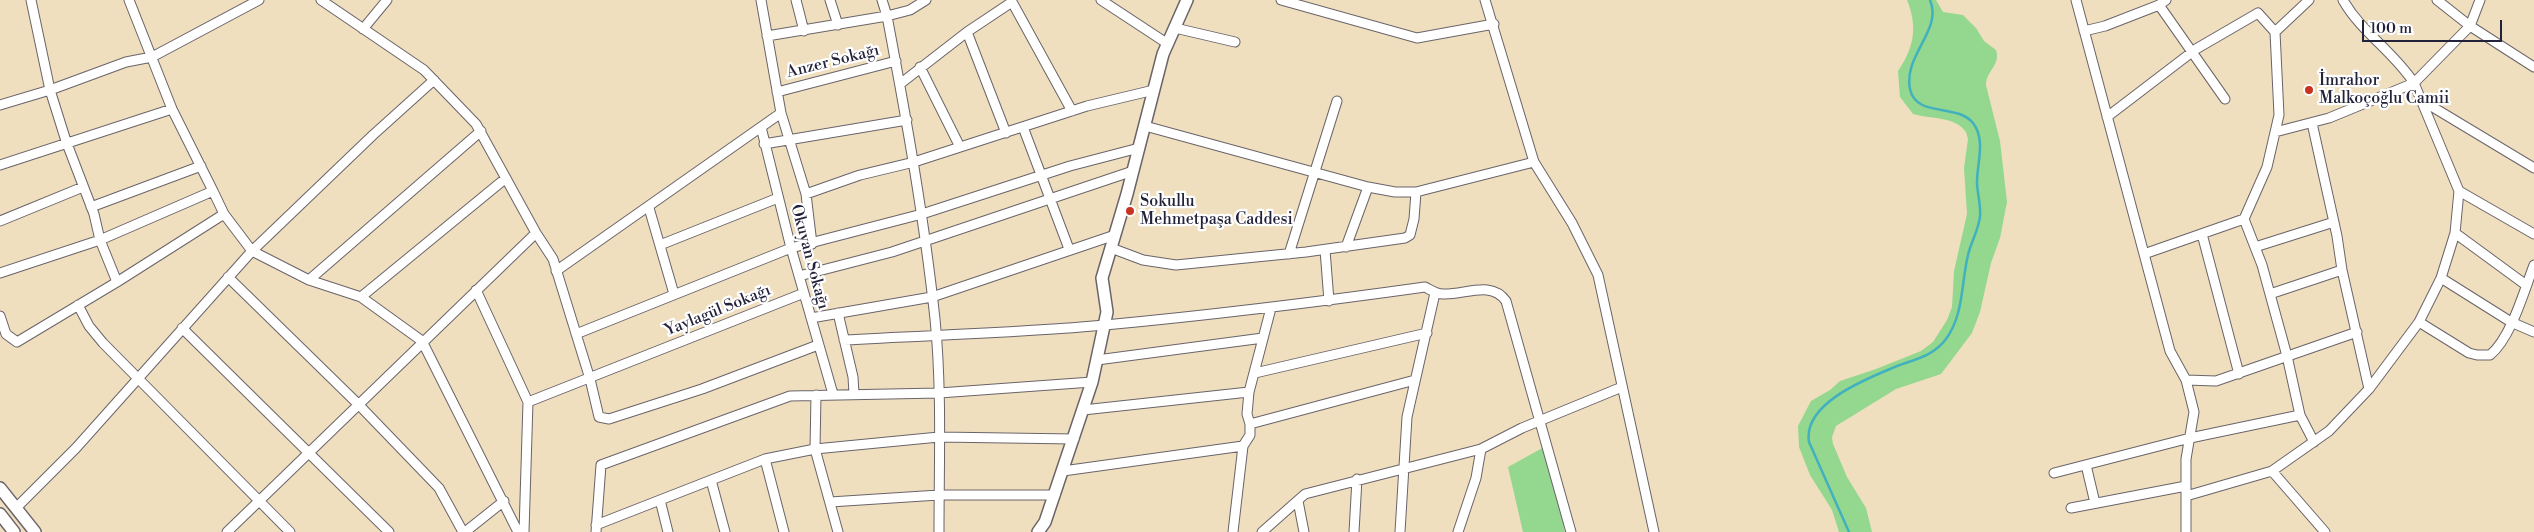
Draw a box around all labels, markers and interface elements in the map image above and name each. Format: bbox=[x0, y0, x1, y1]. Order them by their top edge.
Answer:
scale bar bbox=[2364, 10, 2504, 42]
text: 100 m bbox=[2370, 19, 2412, 38]
street label: Anzer Sokağı bbox=[784, 41, 882, 83]
place label: İmrahor Malkoçoğlu Camii bbox=[2319, 71, 2449, 109]
marker: İmrahor Malkoçoğlu Camii bbox=[2303, 84, 2315, 96]
place label: Sokullu Mehmetpaşa Caddesi bbox=[1140, 192, 1293, 230]
street label: Okuyan Sokağı bbox=[786, 202, 832, 312]
marker: Sokullu Mehmetpaşa Caddesi bbox=[1124, 205, 1136, 217]
street label: Yaylagül Sokağı bbox=[662, 281, 774, 341]

